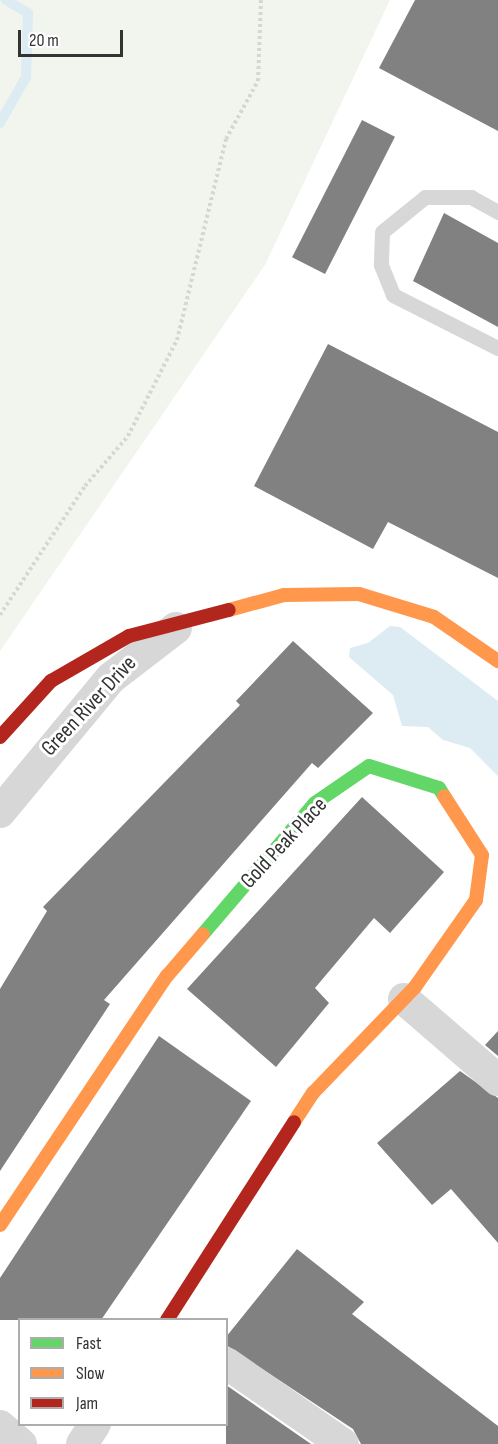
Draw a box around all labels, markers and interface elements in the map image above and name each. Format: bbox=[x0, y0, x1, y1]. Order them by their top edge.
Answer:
scale bar bbox=[21, 18, 126, 56]
text: 20 m bbox=[29, 30, 59, 51]
street label: Green River Drive bbox=[36, 650, 142, 762]
street label: Gold Peak Place bbox=[235, 792, 333, 894]
legend bbox=[18, 1318, 228, 1426]
text: Fast bbox=[76, 1333, 101, 1354]
text: Slow bbox=[76, 1363, 105, 1384]
text: Jam bbox=[76, 1393, 98, 1414]

